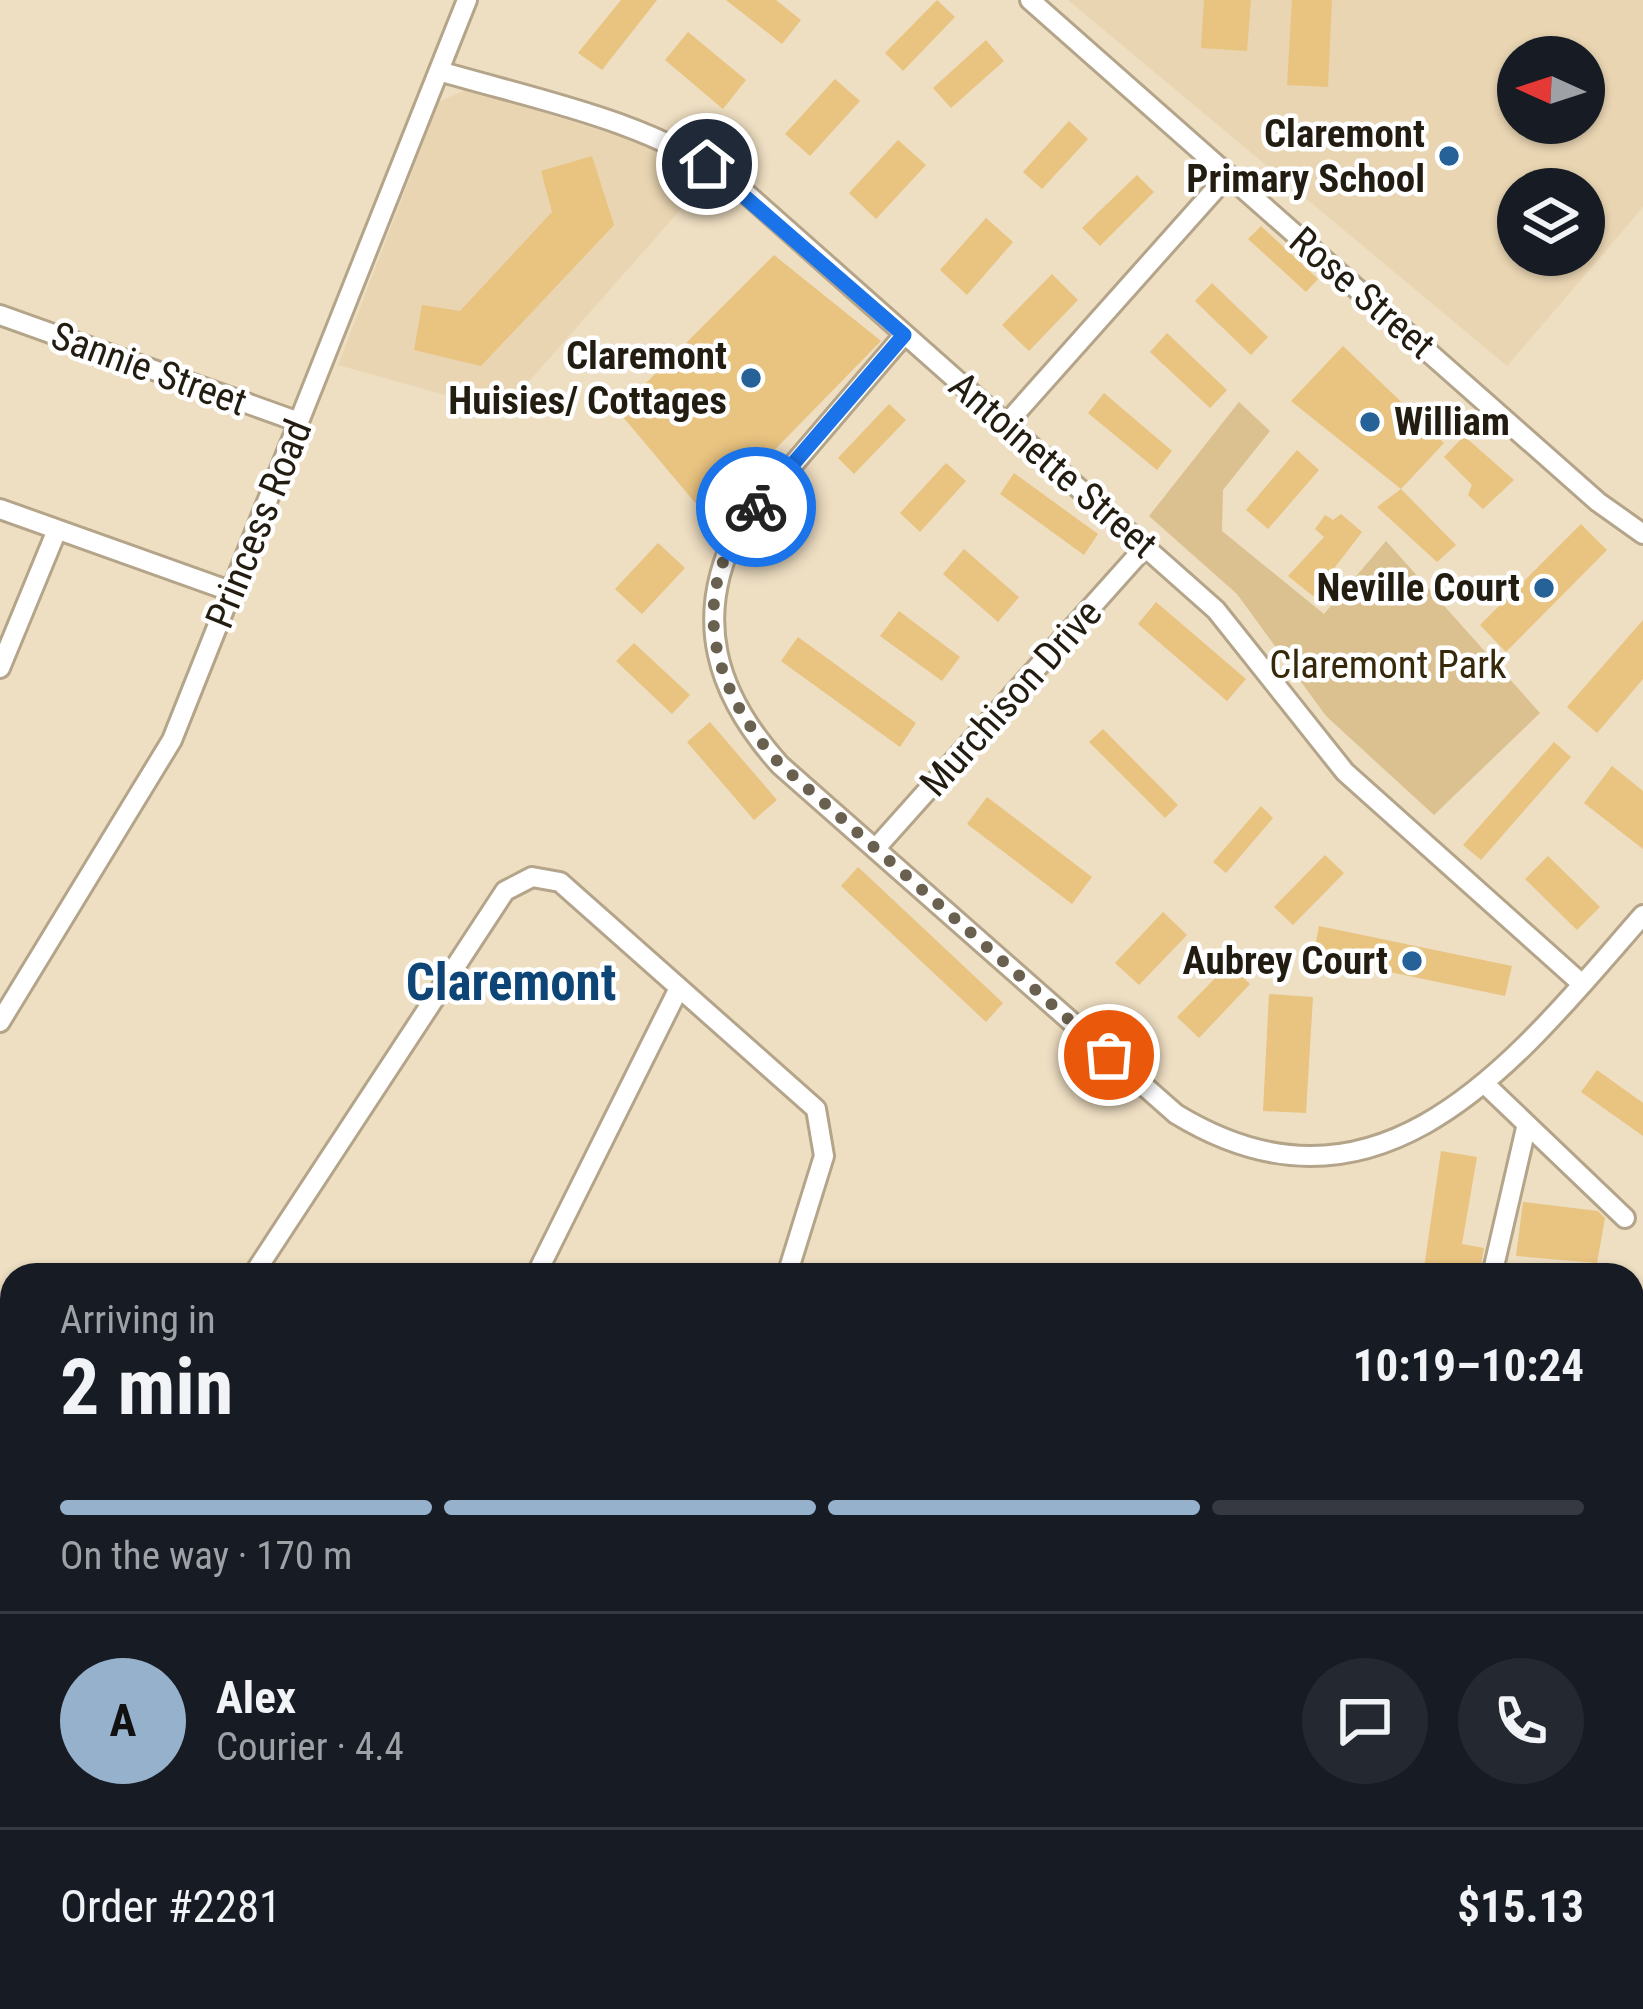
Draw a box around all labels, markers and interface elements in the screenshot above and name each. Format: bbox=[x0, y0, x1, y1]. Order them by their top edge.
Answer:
north arrow bbox=[1497, 36, 1605, 144]
map controls bbox=[1497, 36, 1605, 276]
place label: Claremont Primary School bbox=[1186, 111, 1425, 202]
pin bbox=[656, 113, 758, 215]
icon: home bbox=[674, 131, 740, 197]
marker: Claremont Primary School bbox=[1436, 143, 1462, 169]
button: layers bbox=[1497, 168, 1605, 276]
street label: Rose Street bbox=[1280, 218, 1444, 368]
street label: Sannie Street bbox=[45, 312, 253, 426]
place label: Claremont Huisies/ Cottages bbox=[448, 333, 727, 424]
street label: Antoinette Street bbox=[940, 362, 1166, 568]
marker: Claremont Huisies/ Cottages bbox=[738, 365, 764, 391]
place label: William bbox=[1394, 399, 1510, 445]
marker: William bbox=[1357, 409, 1383, 435]
street label: Princess Road bbox=[196, 413, 322, 635]
courier bbox=[696, 447, 816, 567]
icon: bike bbox=[723, 474, 789, 540]
place label: Neville Court bbox=[1316, 565, 1520, 611]
marker: Neville Court bbox=[1531, 575, 1557, 601]
street label: Murchison Drive bbox=[911, 590, 1111, 806]
park label: Claremont Park bbox=[1269, 642, 1507, 688]
place label: Aubrey Court bbox=[1182, 938, 1388, 984]
marker: Aubrey Court bbox=[1399, 948, 1425, 974]
district label: Claremont bbox=[406, 953, 616, 1012]
pin bbox=[1058, 1004, 1160, 1106]
icon: bag bbox=[1076, 1022, 1142, 1088]
text: Arriving in bbox=[60, 1297, 216, 1343]
text: 10:19–10:24 bbox=[1353, 1339, 1584, 1392]
text: 2 min bbox=[60, 1342, 233, 1433]
text: On the way · 170 m bbox=[60, 1533, 352, 1579]
button: chat bbox=[1302, 1658, 1428, 1784]
button: phone bbox=[1458, 1658, 1584, 1784]
text: Alex bbox=[216, 1671, 296, 1724]
text: A bbox=[110, 1694, 136, 1747]
text: Courier · 4.4 bbox=[216, 1724, 404, 1770]
text: Order #2281 bbox=[60, 1880, 281, 1933]
text: $15.13 bbox=[1457, 1880, 1584, 1933]

